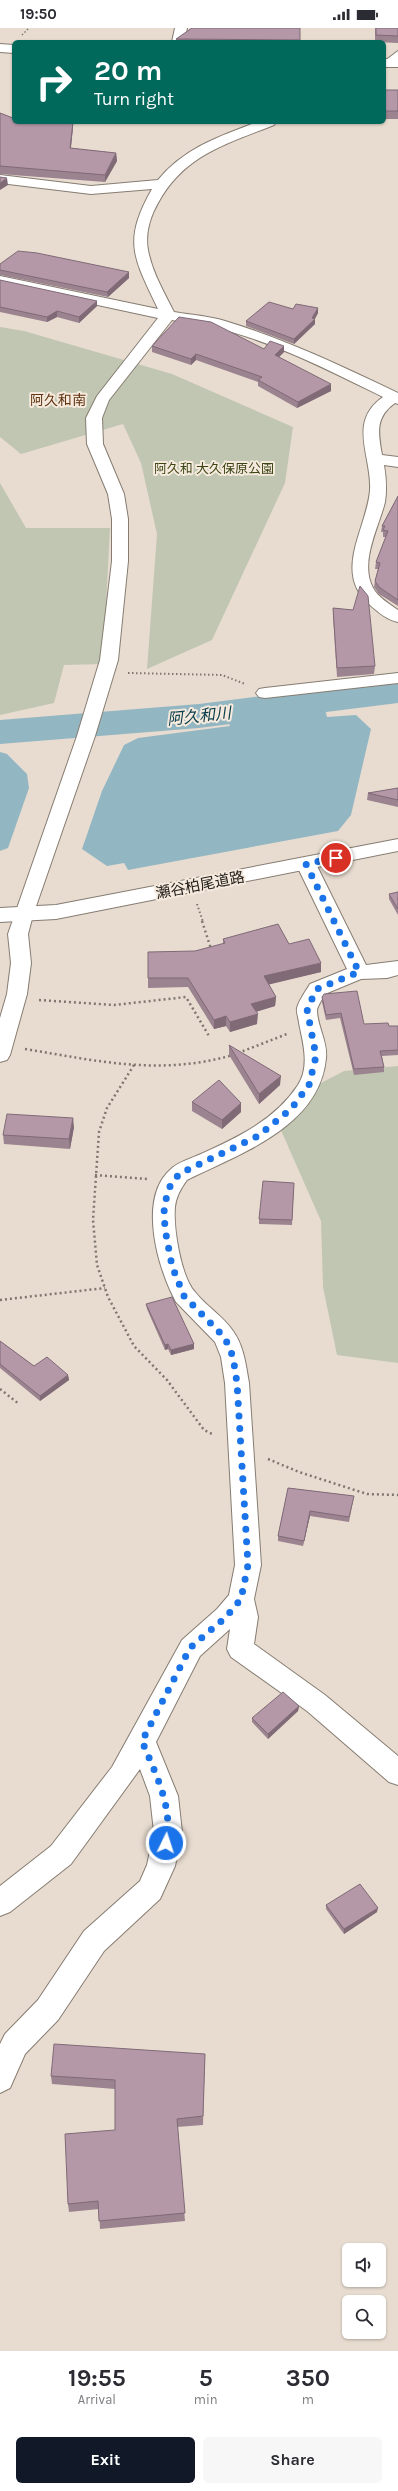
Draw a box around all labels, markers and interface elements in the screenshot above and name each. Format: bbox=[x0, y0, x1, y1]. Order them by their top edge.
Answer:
text: 19:50 bbox=[20, 5, 57, 23]
text: 20 m bbox=[94, 54, 162, 87]
icon: right bbox=[28, 56, 80, 108]
text: Turn right bbox=[94, 88, 174, 110]
district label: 阿久和南 bbox=[30, 392, 86, 409]
park label: 阿久和 大久保原公園 bbox=[154, 461, 274, 476]
water label: 阿久和川 bbox=[166, 703, 234, 729]
pin bbox=[319, 841, 353, 875]
icon: arrive bbox=[325, 847, 347, 869]
street label: 瀬谷柏尾道路 bbox=[154, 868, 246, 902]
position arrow bbox=[145, 1822, 187, 1864]
map controls bbox=[342, 2243, 386, 2339]
button: sound bbox=[342, 2243, 386, 2287]
button: search bbox=[342, 2295, 386, 2339]
text: 19:55 bbox=[68, 2364, 126, 2392]
text: 5 bbox=[199, 2364, 213, 2392]
text: 350 bbox=[286, 2364, 330, 2392]
text: Arrival bbox=[78, 2392, 116, 2407]
text: min bbox=[194, 2392, 218, 2407]
text: m bbox=[302, 2392, 314, 2407]
button: Exit bbox=[16, 2437, 195, 2483]
button: Share bbox=[203, 2437, 382, 2483]

